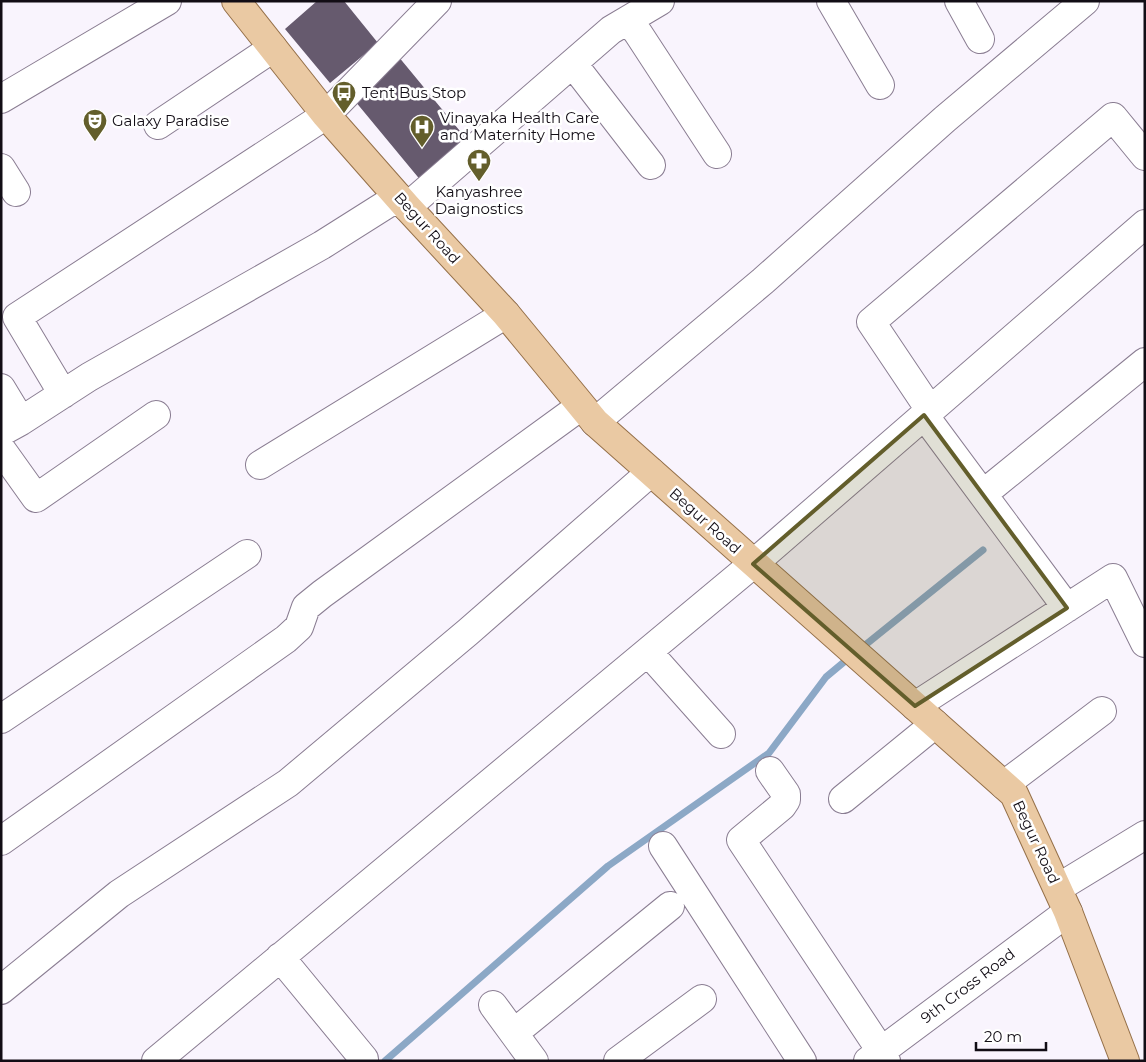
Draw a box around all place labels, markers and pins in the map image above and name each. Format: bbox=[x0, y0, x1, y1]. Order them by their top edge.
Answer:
bus stop icon: Tent Bus Stop bbox=[331, 80, 357, 114]
place label: Tent Bus Stop bbox=[362, 83, 466, 102]
theatre icon: Galaxy Paradise bbox=[82, 108, 108, 142]
place label: Vinayaka Health Care and Maternity Home bbox=[440, 108, 599, 144]
place label: Galaxy Paradise bbox=[112, 111, 229, 130]
hospital icon: Vinayaka Health Care and Maternity Home bbox=[409, 114, 435, 148]
pharmacy icon: Kanyashree Daignostics bbox=[466, 148, 492, 182]
place label: Kanyashree Daignostics bbox=[435, 182, 523, 218]

